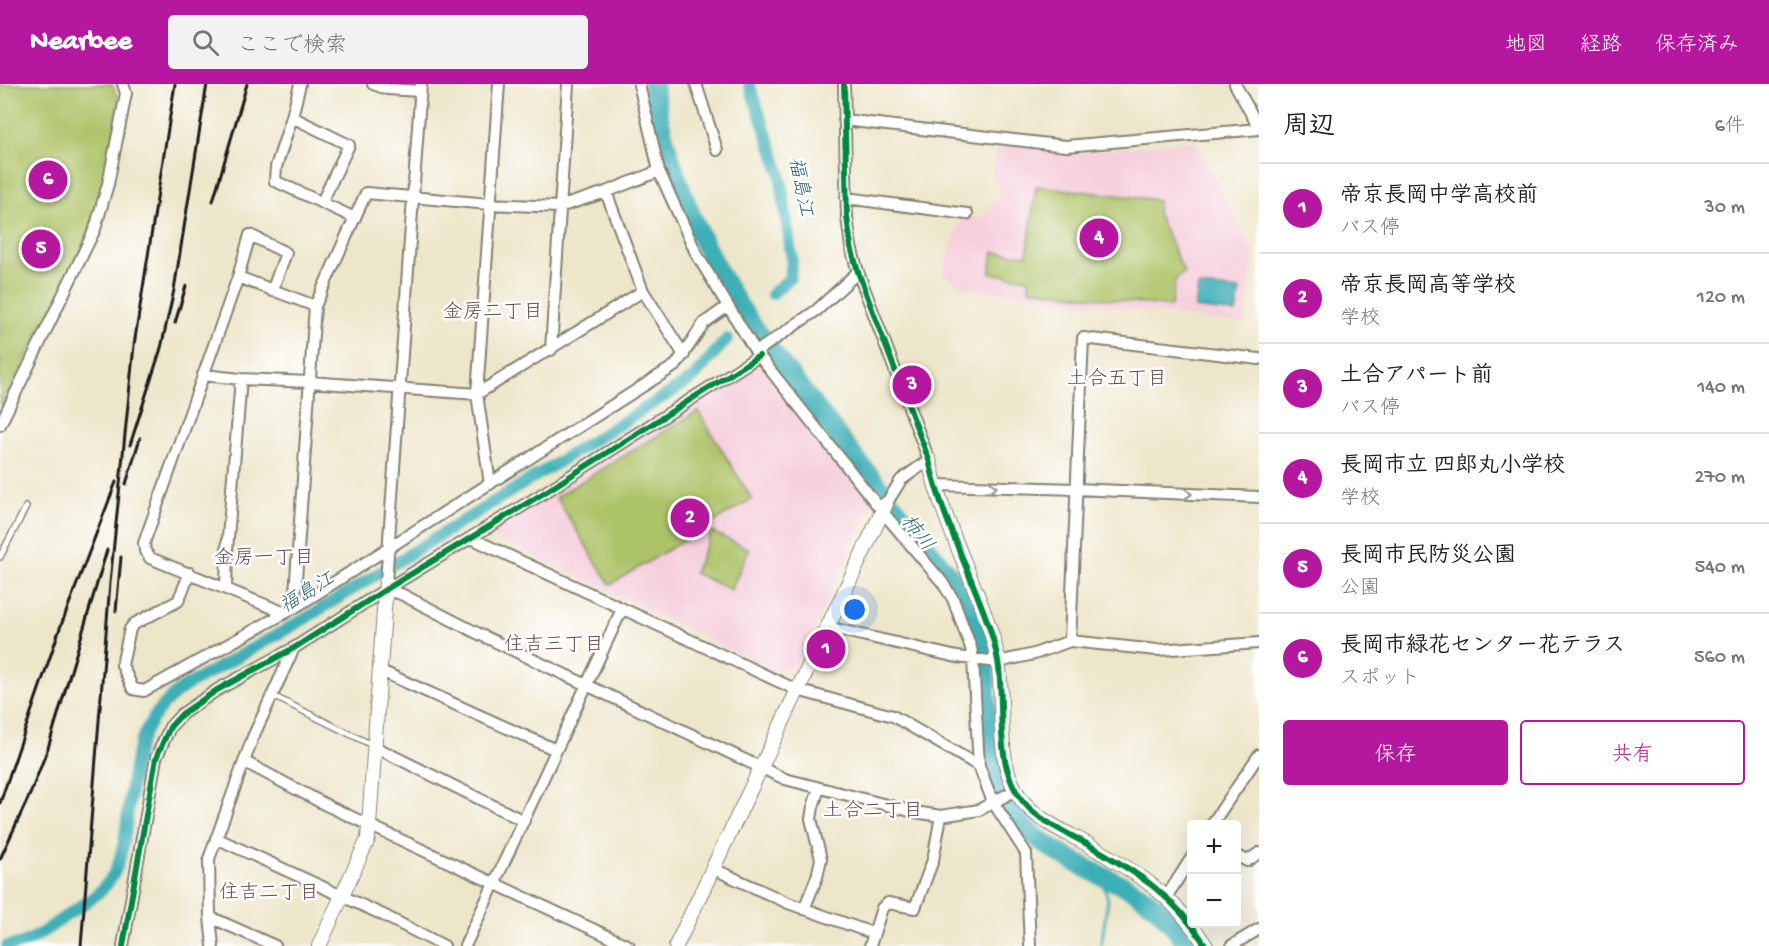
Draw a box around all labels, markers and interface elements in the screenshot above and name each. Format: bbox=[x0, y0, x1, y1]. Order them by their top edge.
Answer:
search box bbox=[168, 15, 588, 69]
text: Nearbee bbox=[30, 26, 132, 59]
icon: search bbox=[189, 26, 222, 59]
text: ここで検索 bbox=[237, 34, 347, 60]
text: 地図 bbox=[1505, 34, 1547, 59]
text: 経路 bbox=[1580, 34, 1622, 59]
text: 保存済み bbox=[1655, 34, 1739, 59]
text: 周辺 bbox=[1283, 113, 1335, 144]
text: 6件 bbox=[1715, 116, 1745, 139]
water label: 福島江 bbox=[782, 155, 818, 220]
pin: 6 bbox=[28, 158, 68, 202]
text: 帝京長岡中学高校前 bbox=[1340, 184, 1538, 210]
text: 1 bbox=[1298, 197, 1307, 220]
text: 30 m bbox=[1704, 197, 1745, 220]
pin: 4 bbox=[1080, 216, 1118, 260]
text: バス停 bbox=[1340, 218, 1400, 241]
pin: 5 bbox=[22, 226, 60, 272]
text: 帝京長岡高等学校 bbox=[1340, 274, 1516, 300]
text: 2 bbox=[1298, 287, 1307, 310]
text: 120 m bbox=[1697, 287, 1745, 310]
district label: 金房二丁目 bbox=[443, 301, 543, 325]
text: 学校 bbox=[1340, 308, 1380, 331]
pin: 3 bbox=[892, 362, 932, 408]
text: 土合アパート前 bbox=[1340, 364, 1493, 390]
district label: 土合五丁目 bbox=[1067, 367, 1167, 392]
text: 3 bbox=[1297, 377, 1308, 400]
text: 140 m bbox=[1697, 377, 1745, 400]
text: バス停 bbox=[1340, 398, 1400, 421]
text: 長岡市立 四郎丸小学校 bbox=[1340, 454, 1565, 480]
text: 4 bbox=[1298, 467, 1307, 490]
text: 270 m bbox=[1695, 467, 1745, 490]
one-way arrow bbox=[989, 481, 998, 493]
one-way arrow bbox=[1184, 488, 1193, 500]
text: 学校 bbox=[1340, 488, 1380, 511]
pin: 2 bbox=[670, 496, 710, 540]
water label: 柿川 bbox=[895, 510, 939, 557]
text: 長岡市民防災公園 bbox=[1340, 544, 1516, 570]
district label: 金房一丁目 bbox=[214, 547, 314, 571]
text: 5 bbox=[1297, 557, 1308, 580]
text: 540 m bbox=[1695, 557, 1745, 580]
water label: 福島江 bbox=[275, 566, 340, 619]
text: 公園 bbox=[1340, 578, 1380, 601]
your location bbox=[840, 595, 869, 624]
pin: 1 bbox=[806, 626, 846, 672]
district label: 住吉三丁目 bbox=[504, 633, 604, 658]
text: 長岡市緑花センター花テラス bbox=[1340, 634, 1625, 660]
text: 6 bbox=[1297, 647, 1308, 670]
text: 560 m bbox=[1694, 647, 1745, 670]
text: スポット bbox=[1340, 668, 1420, 691]
button: 保存 bbox=[1283, 720, 1508, 785]
button: 共有 bbox=[1520, 720, 1745, 785]
district label: 土合二丁目 bbox=[823, 799, 923, 824]
map controls bbox=[1187, 820, 1241, 928]
button: + bbox=[1187, 820, 1241, 874]
button: − bbox=[1187, 874, 1241, 928]
district label: 住吉二丁目 bbox=[219, 881, 319, 906]

